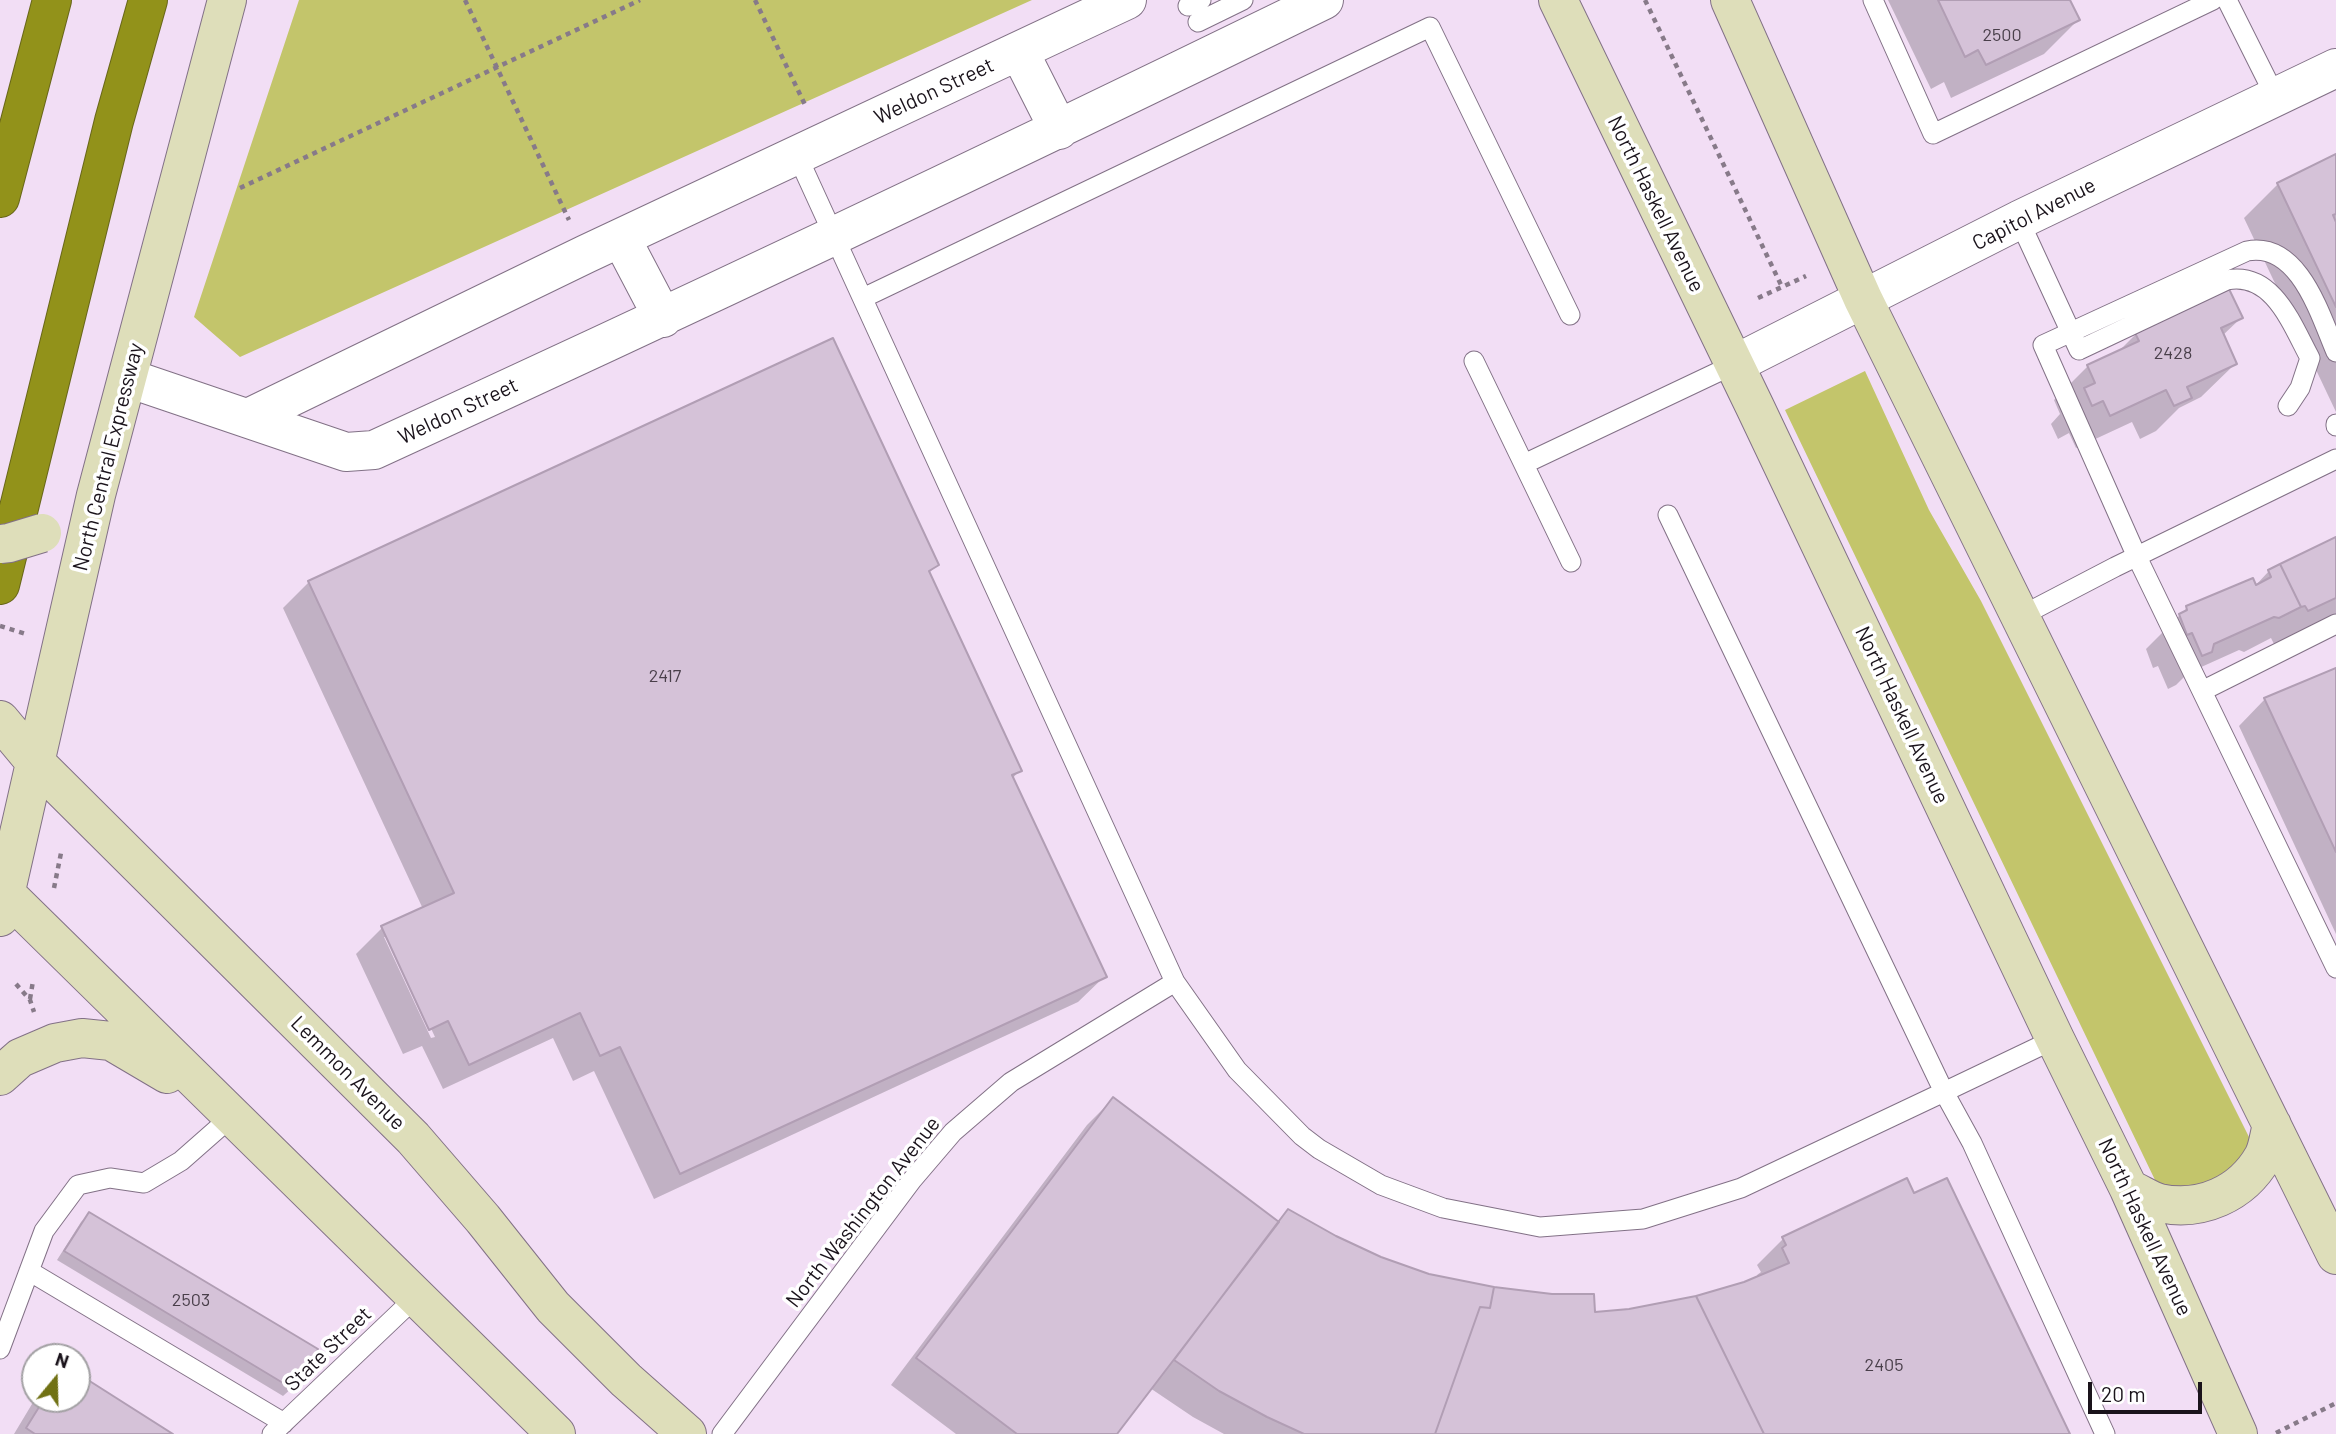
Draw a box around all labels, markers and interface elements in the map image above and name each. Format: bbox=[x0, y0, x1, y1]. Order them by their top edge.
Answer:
house number: 2500 bbox=[1982, 24, 2022, 46]
street label: Weldon Street bbox=[870, 52, 998, 130]
street label: North Haskell Avenue bbox=[1602, 112, 1710, 296]
street label: Capitol Avenue bbox=[1968, 172, 2100, 256]
street label: North Central Expressway bbox=[67, 340, 149, 574]
house number: 2428 bbox=[2154, 342, 2192, 364]
street label: Weldon Street bbox=[394, 372, 522, 450]
street label: North Haskell Avenue bbox=[1850, 622, 1954, 808]
house number: 2417 bbox=[649, 665, 681, 687]
street label: Lemmon Avenue bbox=[286, 1011, 410, 1135]
street label: North Washington Avenue bbox=[781, 1112, 945, 1312]
street label: North Haskell Avenue bbox=[2093, 1134, 2197, 1320]
house number: 2503 bbox=[172, 1289, 210, 1311]
street label: State Street bbox=[279, 1302, 377, 1396]
north arrow bbox=[21, 1343, 91, 1413]
text: N bbox=[53, 1347, 72, 1372]
house number: 2405 bbox=[1865, 1354, 1903, 1376]
scale bar bbox=[2091, 1368, 2205, 1412]
text: 20 m bbox=[2101, 1381, 2146, 1406]

